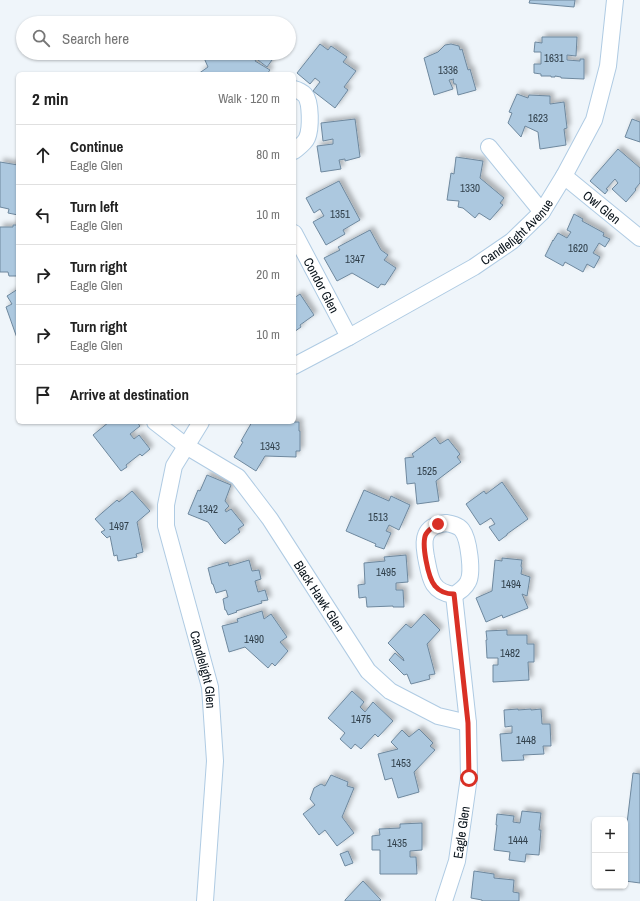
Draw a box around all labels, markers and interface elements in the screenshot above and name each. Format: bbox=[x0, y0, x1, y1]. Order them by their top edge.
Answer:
search box bbox=[16, 16, 296, 60]
icon: search bbox=[30, 27, 52, 49]
text: Search here bbox=[62, 28, 129, 49]
house number: 1631 bbox=[544, 51, 564, 65]
house number: 1336 bbox=[438, 63, 458, 77]
text: 2 min bbox=[32, 87, 68, 110]
text: Walk · 120 m bbox=[218, 90, 280, 107]
house number: 1623 bbox=[528, 111, 548, 125]
text: Continue bbox=[70, 136, 123, 157]
icon: ahead bbox=[32, 144, 54, 166]
text: 80 m bbox=[256, 146, 280, 163]
text: Eagle Glen bbox=[70, 157, 123, 174]
house number: 1330 bbox=[460, 181, 480, 195]
street label: Owl Glen bbox=[579, 187, 624, 228]
text: Turn left bbox=[70, 196, 118, 217]
street label: Candlelight Avenue bbox=[477, 196, 557, 269]
icon: left bbox=[32, 204, 54, 226]
text: 10 m bbox=[256, 206, 280, 223]
house number: 1351 bbox=[330, 207, 350, 221]
text: Eagle Glen bbox=[70, 217, 123, 234]
house number: 1620 bbox=[568, 241, 588, 255]
house number: 1347 bbox=[345, 252, 365, 266]
street label: Condor Glen bbox=[299, 255, 343, 316]
text: Turn right bbox=[70, 256, 127, 277]
icon: right bbox=[32, 264, 54, 286]
text: 20 m bbox=[256, 266, 280, 283]
text: Eagle Glen bbox=[70, 277, 123, 294]
text: Turn right bbox=[70, 316, 127, 337]
icon: right bbox=[32, 324, 54, 346]
text: 10 m bbox=[256, 326, 280, 343]
text: Eagle Glen bbox=[70, 337, 123, 354]
icon: arrive bbox=[32, 384, 54, 406]
text: Arrive at destination bbox=[70, 384, 189, 405]
house number: 1343 bbox=[260, 439, 280, 453]
house number: 1525 bbox=[417, 464, 437, 478]
house number: 1342 bbox=[198, 502, 218, 516]
house number: 1513 bbox=[368, 510, 388, 524]
route end bbox=[429, 515, 447, 533]
house number: 1497 bbox=[109, 519, 129, 533]
street label: Black Hawk Glen bbox=[290, 557, 348, 635]
house number: 1495 bbox=[376, 565, 396, 579]
house number: 1494 bbox=[501, 577, 521, 591]
street label: Candlelight Glen bbox=[186, 629, 219, 709]
house number: 1490 bbox=[244, 632, 264, 646]
house number: 1482 bbox=[500, 646, 520, 660]
house number: 1475 bbox=[351, 712, 371, 726]
house number: 1448 bbox=[516, 733, 536, 747]
house number: 1453 bbox=[391, 756, 411, 770]
route start bbox=[460, 769, 478, 787]
street label: Eagle Glen bbox=[449, 805, 474, 860]
map controls bbox=[592, 817, 628, 889]
button: + bbox=[592, 817, 628, 853]
house number: 1444 bbox=[508, 833, 528, 847]
house number: 1435 bbox=[387, 836, 407, 850]
button: − bbox=[592, 853, 628, 889]

